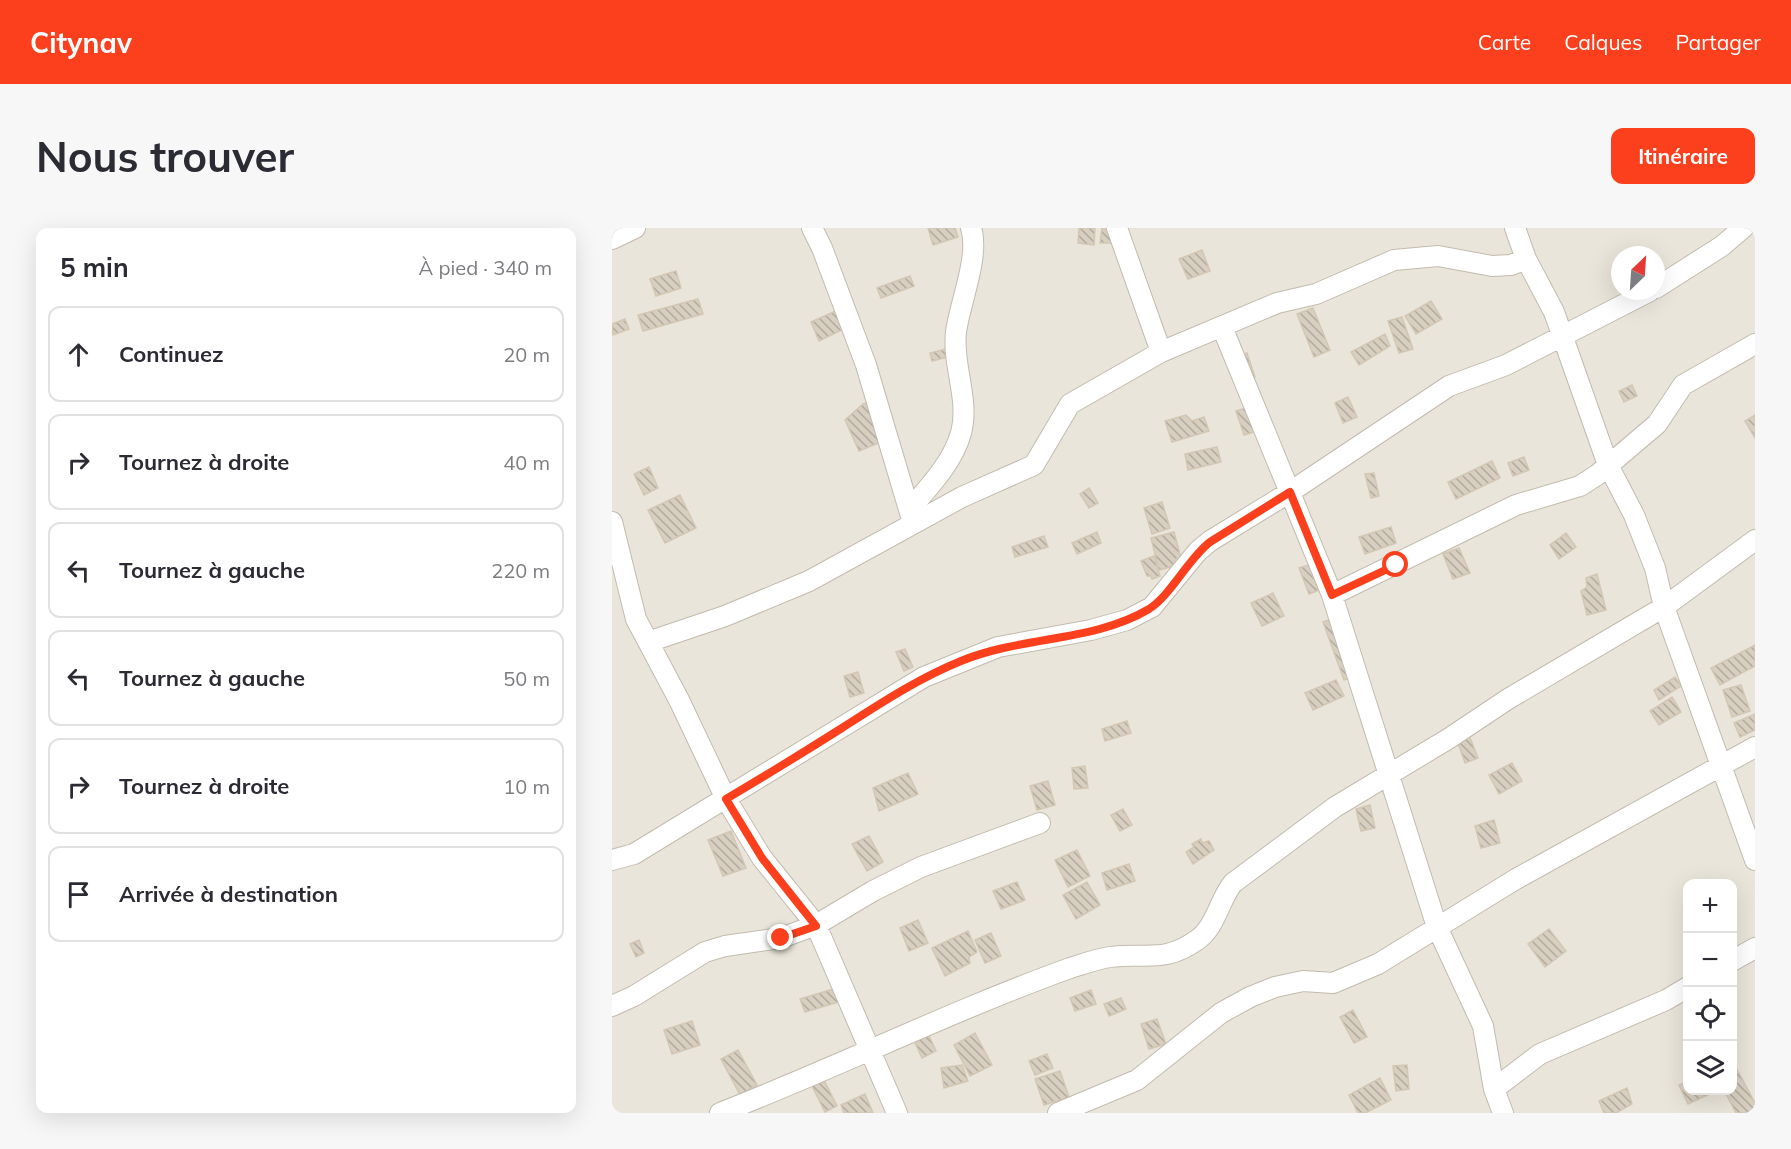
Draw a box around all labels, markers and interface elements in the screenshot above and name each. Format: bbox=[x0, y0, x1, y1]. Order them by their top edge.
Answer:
text: Citynav bbox=[30, 25, 132, 60]
text: Carte bbox=[1478, 29, 1531, 55]
text: Calques bbox=[1564, 29, 1642, 55]
text: Partager bbox=[1675, 29, 1761, 55]
button: Itinéraire bbox=[1611, 128, 1755, 184]
text: Nous trouver bbox=[36, 130, 294, 183]
north arrow bbox=[1611, 246, 1665, 300]
text: 5 min bbox=[60, 251, 129, 284]
text: À pied · 340 m bbox=[419, 255, 552, 280]
icon: ahead bbox=[62, 338, 95, 371]
text: Continuez bbox=[119, 340, 224, 368]
text: 20 m bbox=[503, 342, 550, 367]
icon: right bbox=[62, 446, 95, 479]
text: Tournez à droite bbox=[119, 448, 289, 476]
text: 40 m bbox=[503, 450, 550, 475]
route start bbox=[1382, 551, 1408, 577]
icon: left bbox=[62, 554, 95, 587]
text: Tournez à gauche bbox=[119, 556, 305, 584]
text: 220 m bbox=[491, 558, 550, 583]
icon: left bbox=[62, 662, 95, 695]
text: Tournez à gauche bbox=[119, 664, 305, 692]
text: 50 m bbox=[503, 666, 550, 691]
icon: right bbox=[62, 770, 95, 803]
text: Tournez à droite bbox=[119, 772, 289, 800]
text: 10 m bbox=[503, 774, 550, 799]
icon: arrive bbox=[62, 878, 95, 911]
map controls bbox=[1683, 879, 1737, 1095]
button: + bbox=[1683, 879, 1737, 933]
text: Arrivée à destination bbox=[119, 880, 338, 908]
route end bbox=[767, 924, 793, 950]
button: − bbox=[1683, 933, 1737, 987]
button: locate bbox=[1683, 987, 1737, 1041]
button: layers bbox=[1683, 1041, 1737, 1095]

